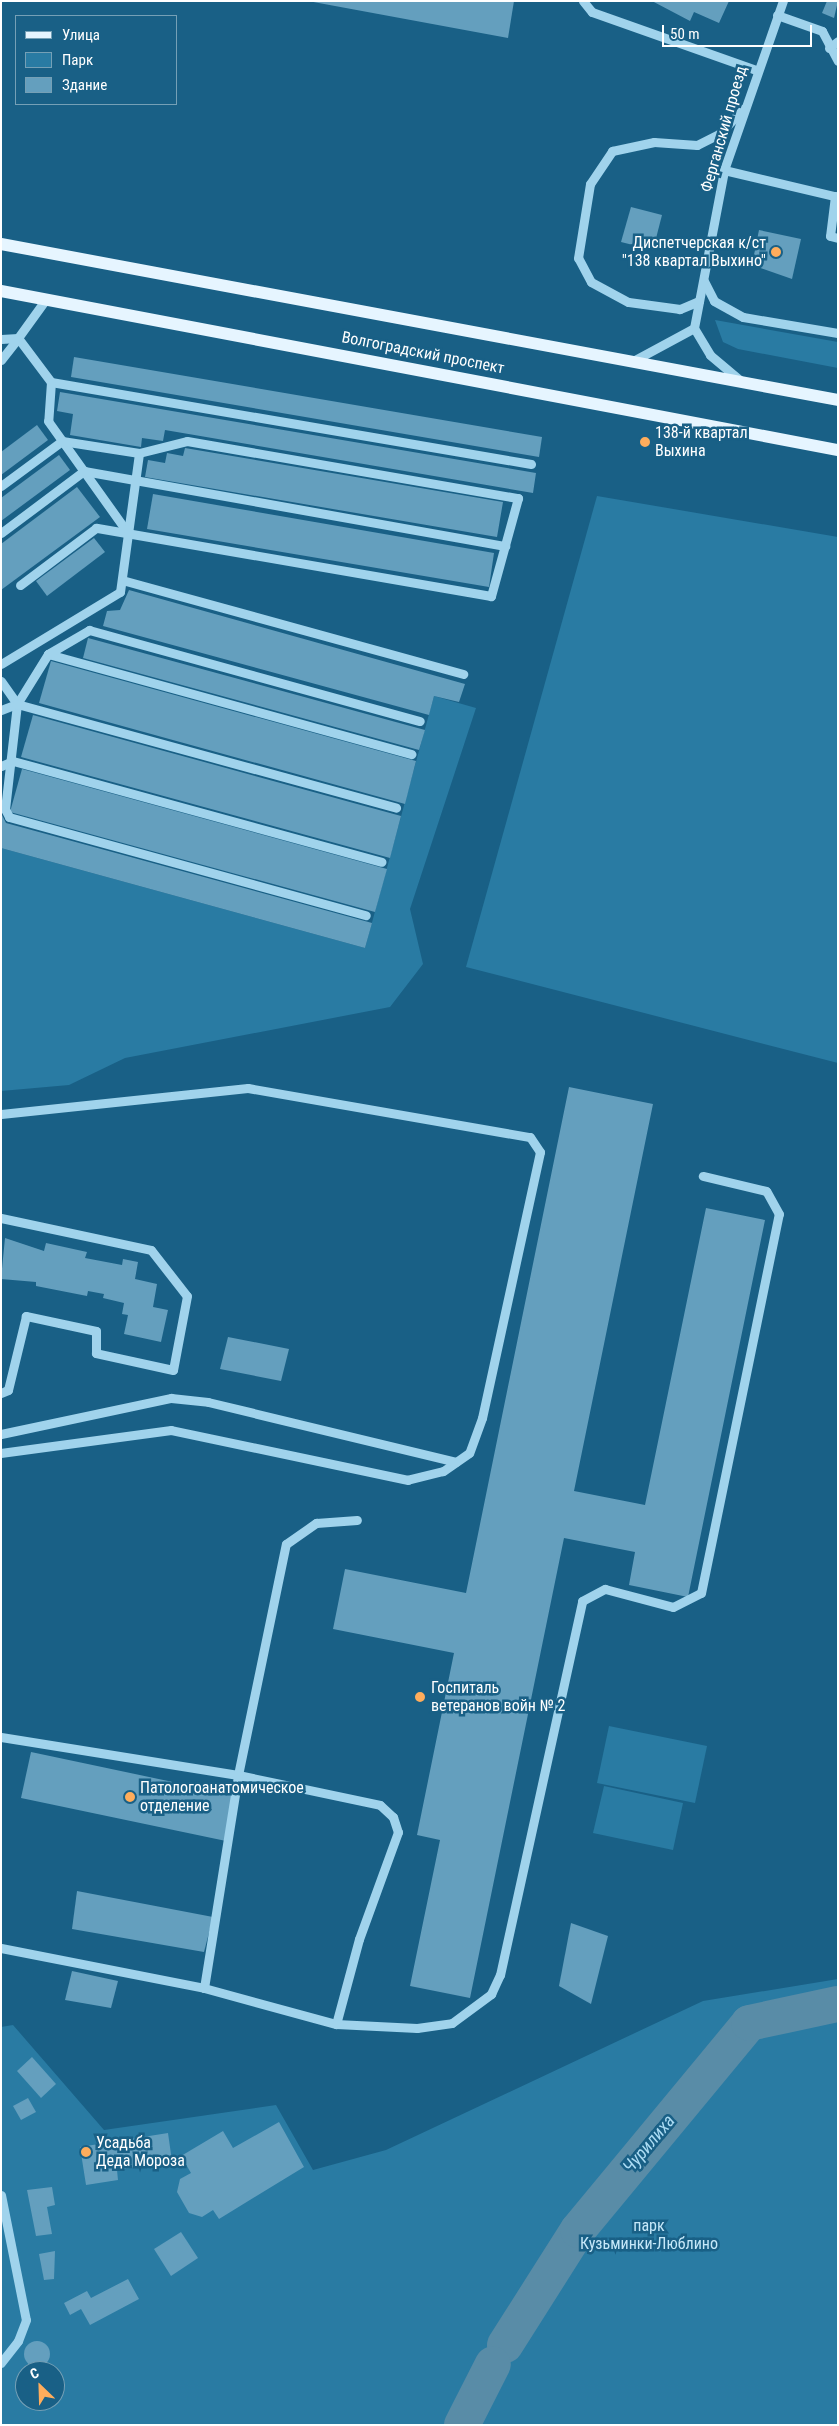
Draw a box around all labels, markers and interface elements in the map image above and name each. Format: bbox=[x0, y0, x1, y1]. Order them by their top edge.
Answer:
legend bbox=[15, 15, 178, 105]
scale bar bbox=[664, 15, 814, 47]
text: 50 m bbox=[670, 25, 700, 43]
text: Улица bbox=[62, 26, 100, 44]
text: Парк bbox=[62, 51, 93, 69]
street label: Ферганский проезд bbox=[697, 64, 751, 194]
text: Здание bbox=[62, 76, 107, 94]
place label: Диспетчерская к/ст "138 квартал Выхино" bbox=[622, 233, 766, 271]
marker: Диспетчерская к/ст "138 квартал Выхино" bbox=[770, 246, 782, 258]
street label: Волгоградский проспект bbox=[340, 328, 506, 378]
place label: 138-й квартал Выхина bbox=[655, 423, 748, 461]
marker: 138-й квартал Выхина bbox=[639, 436, 651, 448]
place label: Госпиталь ветеранов войн № 2 bbox=[431, 1678, 565, 1716]
marker: Госпиталь ветеранов войн № 2 bbox=[413, 1690, 427, 1704]
place label: Патологоанатомическое отделение bbox=[140, 1778, 304, 1816]
marker: Патологоанатомическое отделение bbox=[124, 1791, 136, 1803]
water label: Чурилиха bbox=[619, 2111, 679, 2177]
place label: Усадьба Деда Мороза bbox=[96, 2133, 185, 2171]
marker: Усадьба Деда Мороза bbox=[80, 2146, 92, 2158]
park label: парк Кузьминки-Люблино bbox=[580, 2216, 718, 2254]
north arrow bbox=[15, 2361, 65, 2411]
text: С bbox=[27, 2364, 41, 2382]

